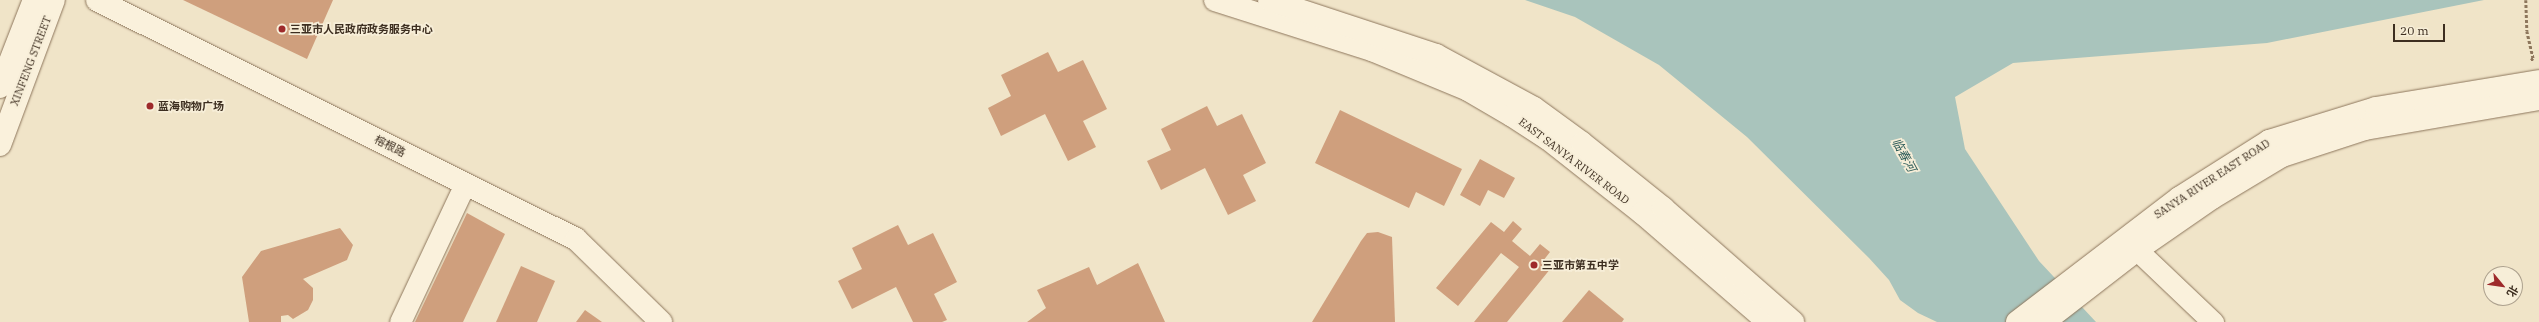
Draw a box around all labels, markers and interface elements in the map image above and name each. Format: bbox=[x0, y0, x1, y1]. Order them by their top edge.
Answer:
street label: XINFENG STREET bbox=[8, 14, 54, 108]
scale bar bbox=[2395, 16, 2447, 42]
place label: 三亚市人民政府政务服务中心 bbox=[290, 22, 433, 36]
text: 20 m bbox=[2400, 23, 2429, 38]
marker: 三亚市人民政府政务服务中心 bbox=[277, 24, 287, 34]
place label: 蓝海购物广场 bbox=[158, 99, 224, 113]
marker: 蓝海购物广场 bbox=[145, 101, 155, 111]
street label: EAST SANYA RIVER ROAD bbox=[1516, 115, 1632, 207]
street label: 榕根路 bbox=[372, 133, 408, 159]
water label: 临春河 bbox=[1889, 136, 1919, 174]
street label: SANYA RIVER EAST ROAD bbox=[2152, 137, 2272, 221]
place label: 三亚市第五中学 bbox=[1542, 258, 1619, 272]
marker: 三亚市第五中学 bbox=[1529, 260, 1539, 270]
north arrow bbox=[2483, 266, 2523, 306]
text: 北 bbox=[2504, 283, 2521, 300]

